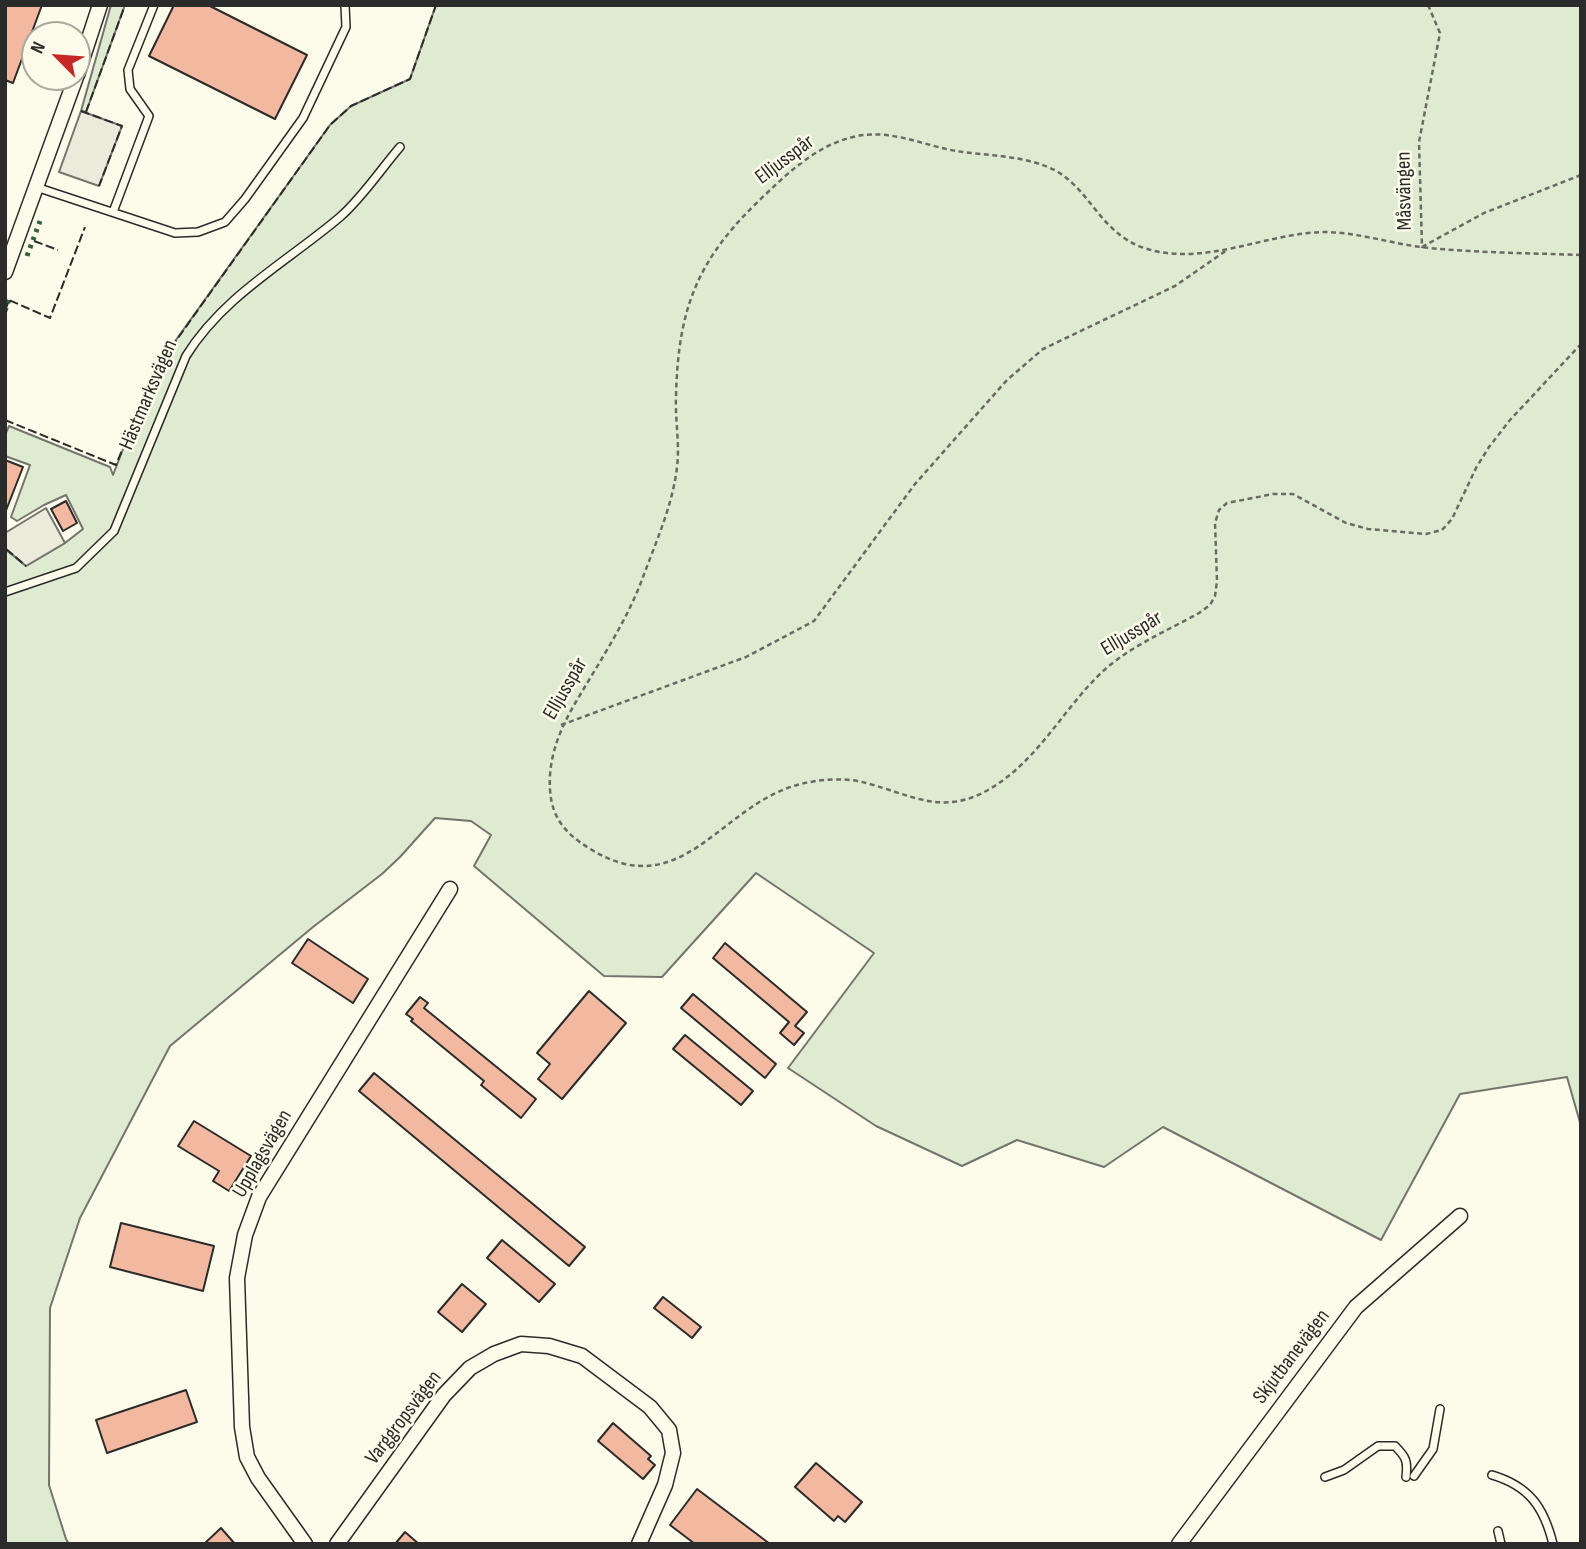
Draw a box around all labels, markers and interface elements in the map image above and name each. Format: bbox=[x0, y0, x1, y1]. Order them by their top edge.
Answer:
north arrow bbox=[21, 21, 91, 91]
text: N bbox=[26, 38, 51, 57]
street label: Elljusspår bbox=[751, 130, 819, 190]
street label: Måsvängen bbox=[1392, 151, 1418, 231]
street label: Hästmarksvägen bbox=[115, 336, 183, 454]
street label: Elljusspår bbox=[1097, 606, 1167, 662]
street label: Elljusspår bbox=[538, 654, 594, 724]
street label: Upplagsvägen bbox=[228, 1106, 298, 1202]
street label: Skjutbanevägen bbox=[1248, 1305, 1336, 1409]
street label: Varggropsvägen bbox=[360, 1366, 448, 1470]

